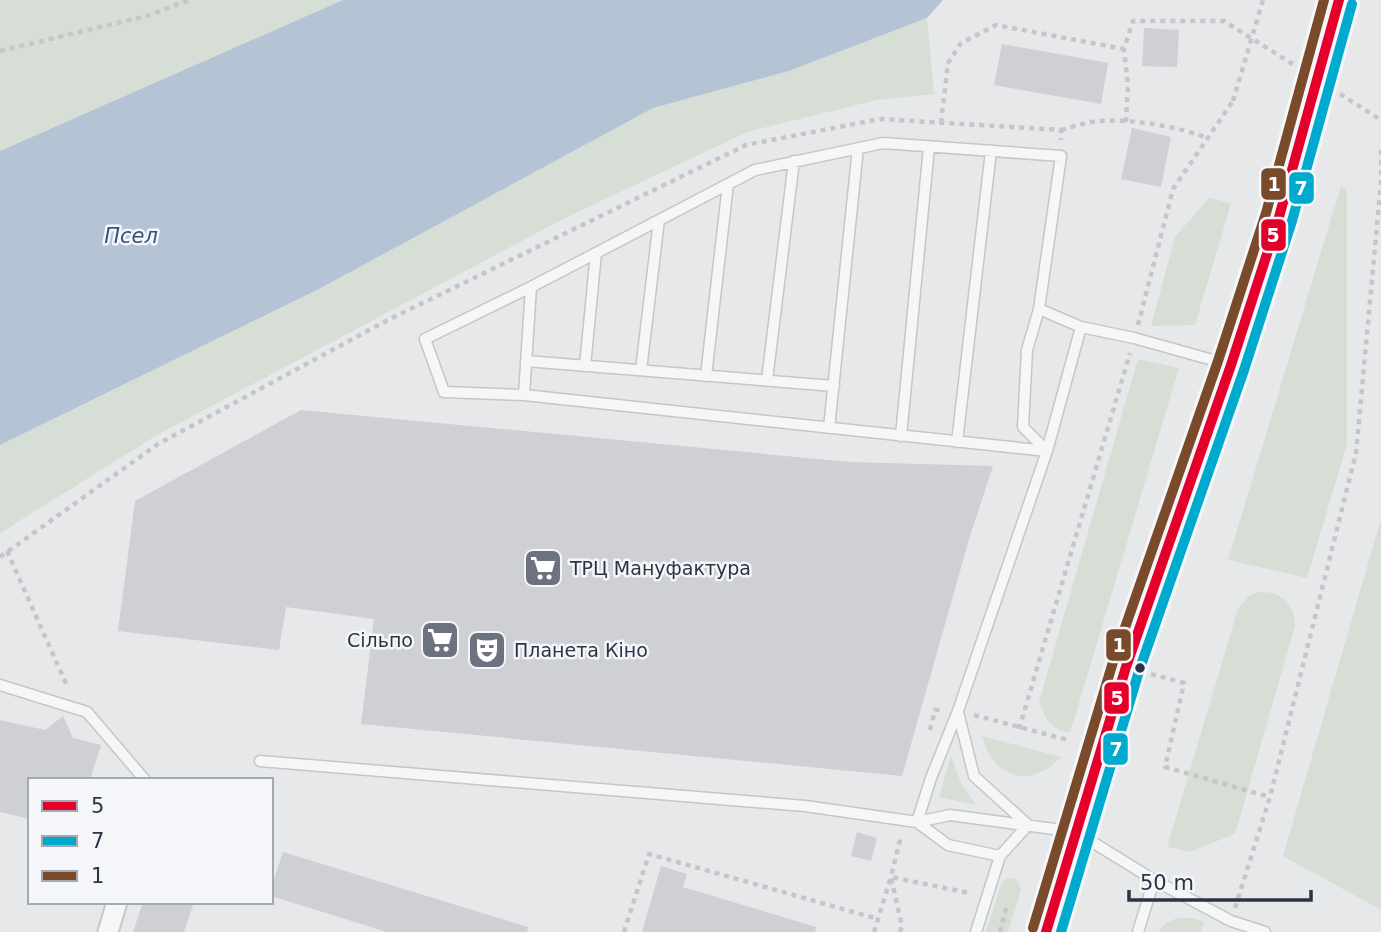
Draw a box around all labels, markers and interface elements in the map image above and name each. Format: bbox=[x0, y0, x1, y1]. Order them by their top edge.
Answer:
line badge: 1 bbox=[1260, 167, 1287, 201]
line badge: 7 bbox=[1288, 171, 1315, 205]
text: 1 bbox=[1267, 173, 1281, 195]
text: 7 bbox=[1294, 177, 1308, 199]
line badge: 5 bbox=[1260, 218, 1287, 252]
water label: Псел bbox=[104, 224, 158, 248]
text: 5 bbox=[1266, 224, 1280, 246]
supermarket icon: ТРЦ Мануфактура bbox=[522, 547, 564, 589]
place label: ТРЦ Мануфактура bbox=[569, 557, 751, 579]
supermarket icon: Сільпо bbox=[419, 619, 461, 661]
line badge: 1 bbox=[1105, 628, 1132, 662]
place label: Сільпо bbox=[347, 629, 413, 651]
theatre icon: Планета Кіно bbox=[466, 629, 508, 671]
text: 1 bbox=[1112, 634, 1126, 656]
place label: Планета Кіно bbox=[514, 639, 648, 661]
unlabelled marker bbox=[1133, 661, 1147, 675]
line badge: 5 bbox=[1103, 681, 1130, 715]
text: 5 bbox=[1110, 687, 1124, 709]
line badge: 7 bbox=[1102, 732, 1129, 766]
text: 7 bbox=[1109, 738, 1123, 760]
legend bbox=[28, 778, 273, 904]
text: 5 bbox=[91, 794, 104, 818]
text: 7 bbox=[91, 829, 104, 853]
scale bar bbox=[1129, 858, 1311, 902]
text: 1 bbox=[91, 864, 104, 888]
text: 50 m bbox=[1140, 871, 1194, 895]

